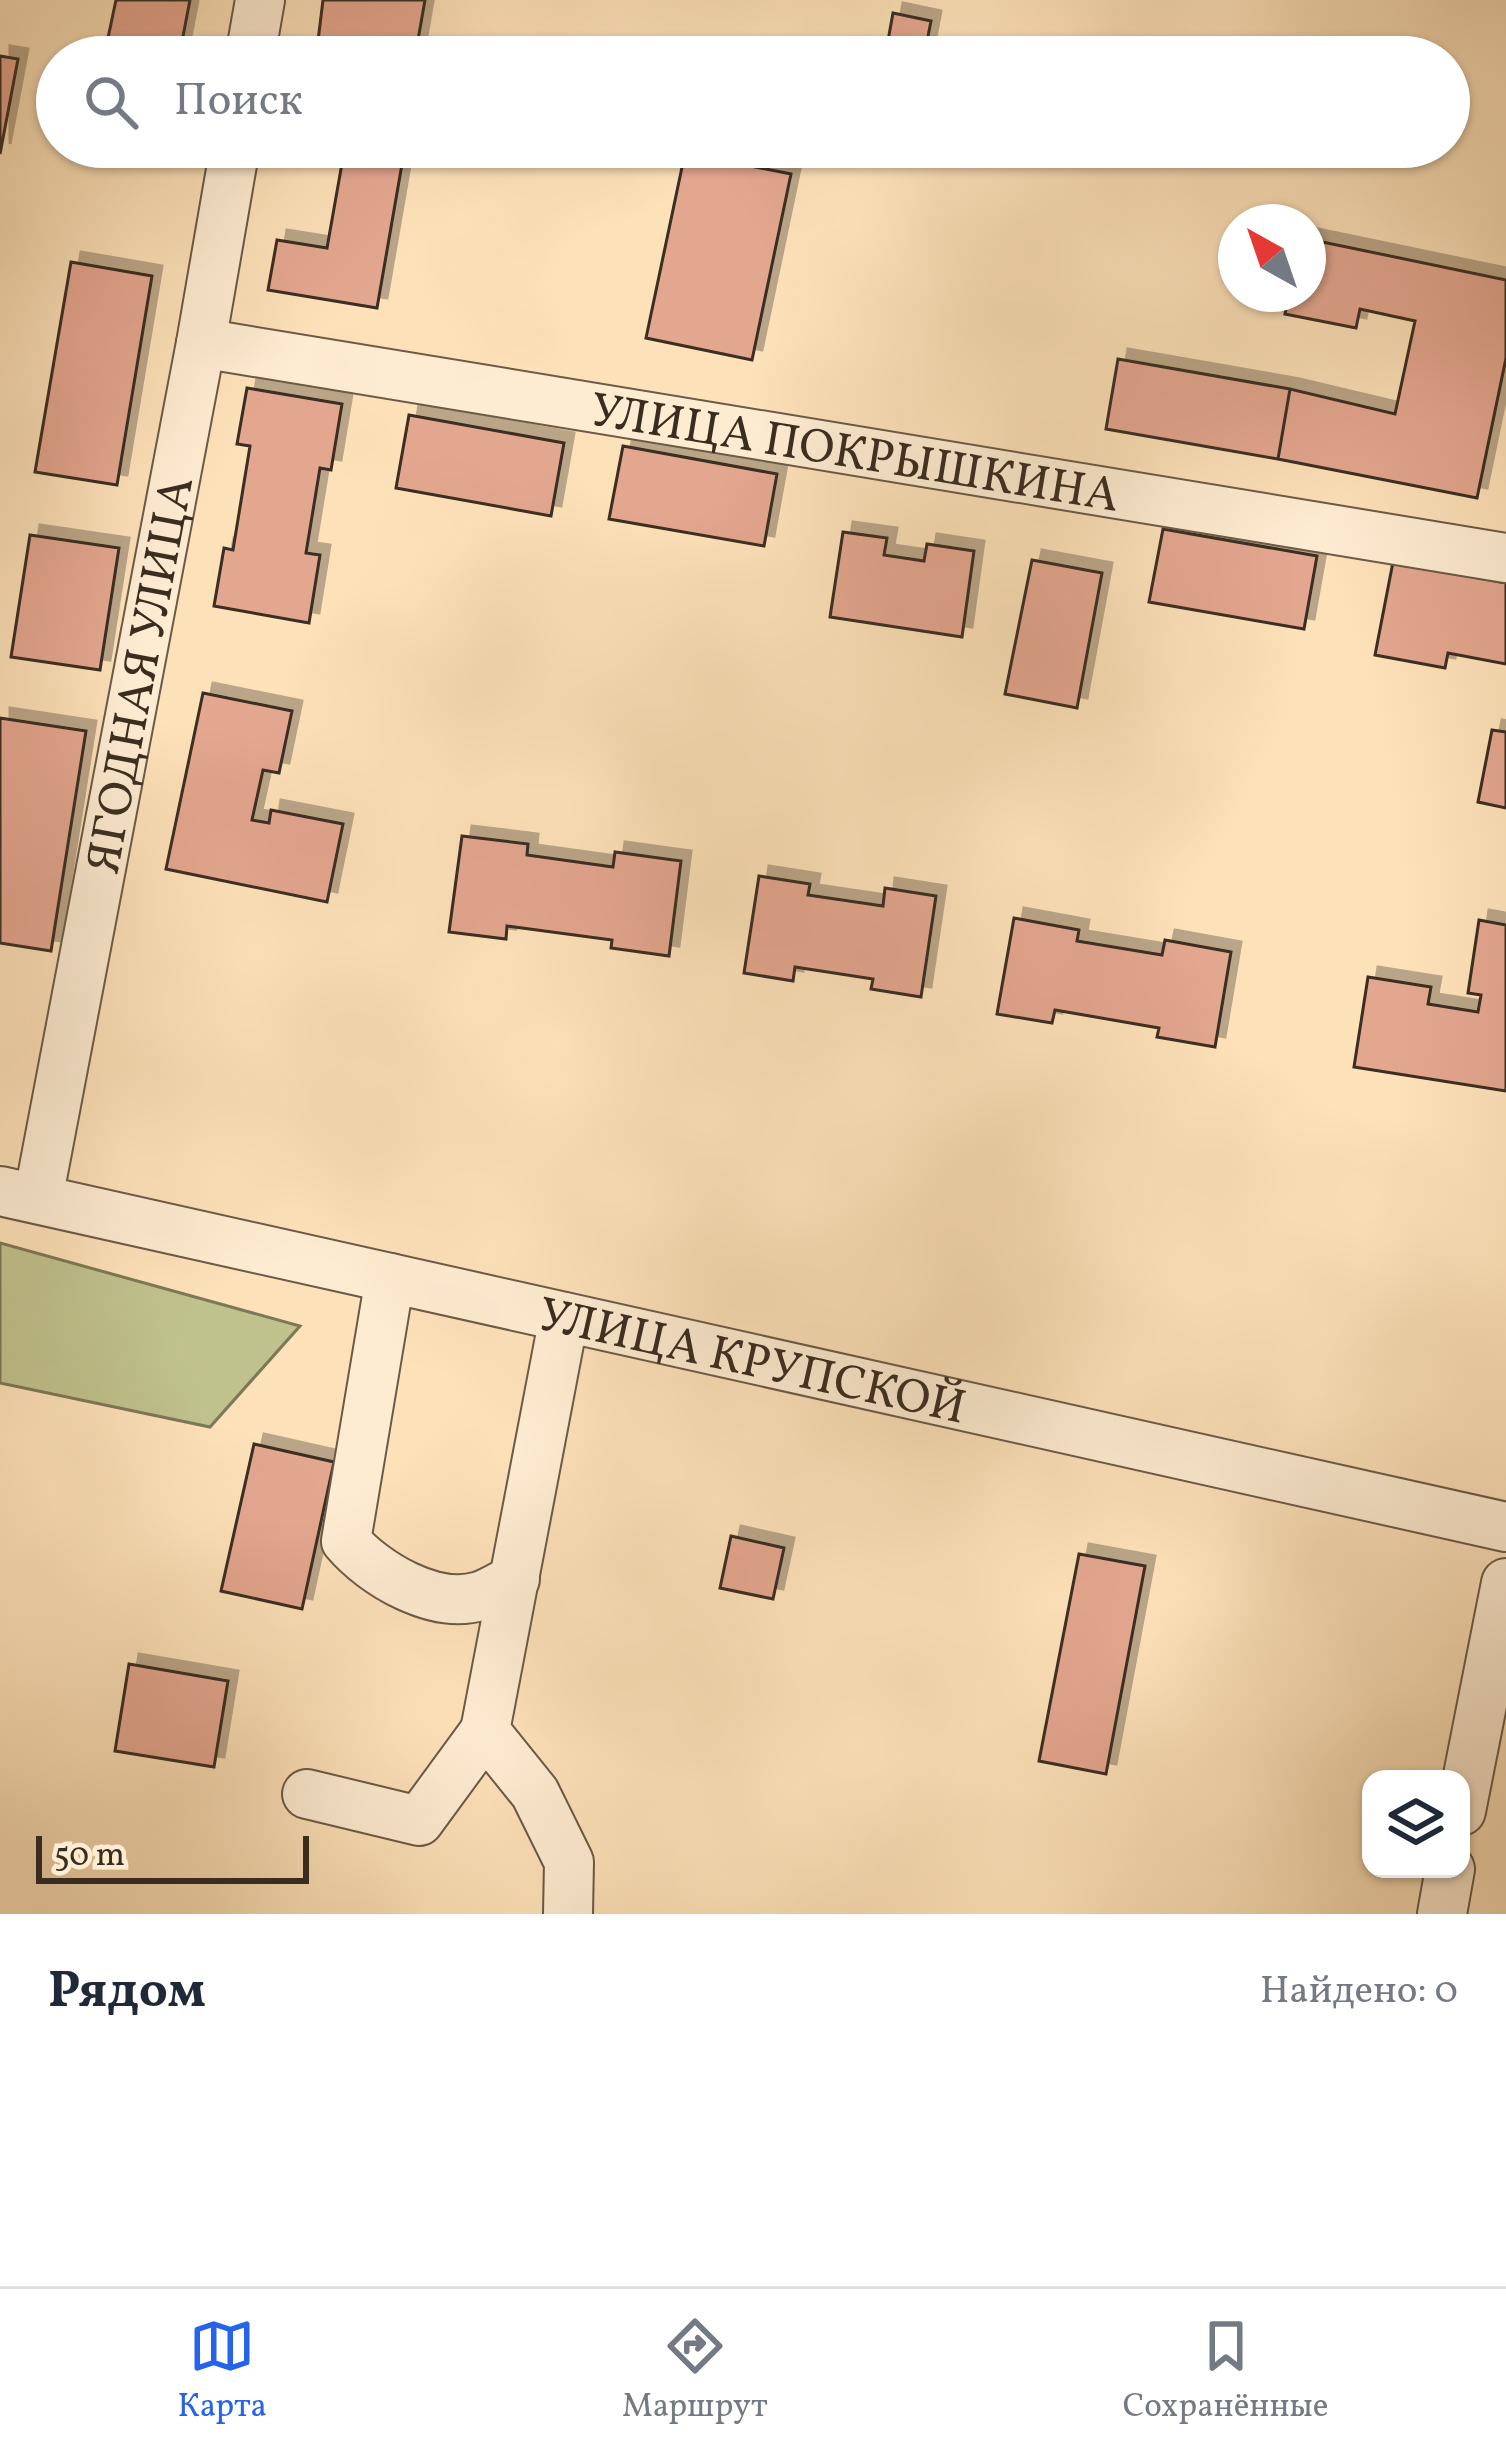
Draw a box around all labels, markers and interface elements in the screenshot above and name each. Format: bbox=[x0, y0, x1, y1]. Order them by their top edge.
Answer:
search box bbox=[36, 36, 1470, 168]
icon: search bbox=[78, 69, 144, 135]
text: Поиск bbox=[174, 71, 303, 134]
north arrow bbox=[1218, 204, 1326, 312]
street label: УЛИЦА ПОКРЫШКИНА bbox=[585, 379, 1124, 532]
street label: ЯГОДНАЯ УЛИЦА bbox=[72, 471, 213, 879]
street label: УЛИЦА КРУПСКОЙ bbox=[531, 1283, 972, 1444]
map controls bbox=[1362, 1770, 1470, 1878]
button: layers bbox=[1362, 1770, 1470, 1878]
scale bar bbox=[36, 1830, 309, 1883]
text: 50 m bbox=[54, 1834, 125, 1880]
text: Рядом bbox=[48, 1957, 206, 2028]
text: Найдено: 0 bbox=[1260, 1965, 1458, 2019]
tab: Карта bbox=[177, 2313, 267, 2431]
tab: Маршрут bbox=[622, 2313, 768, 2431]
tab: Сохранённые bbox=[1123, 2313, 1328, 2431]

